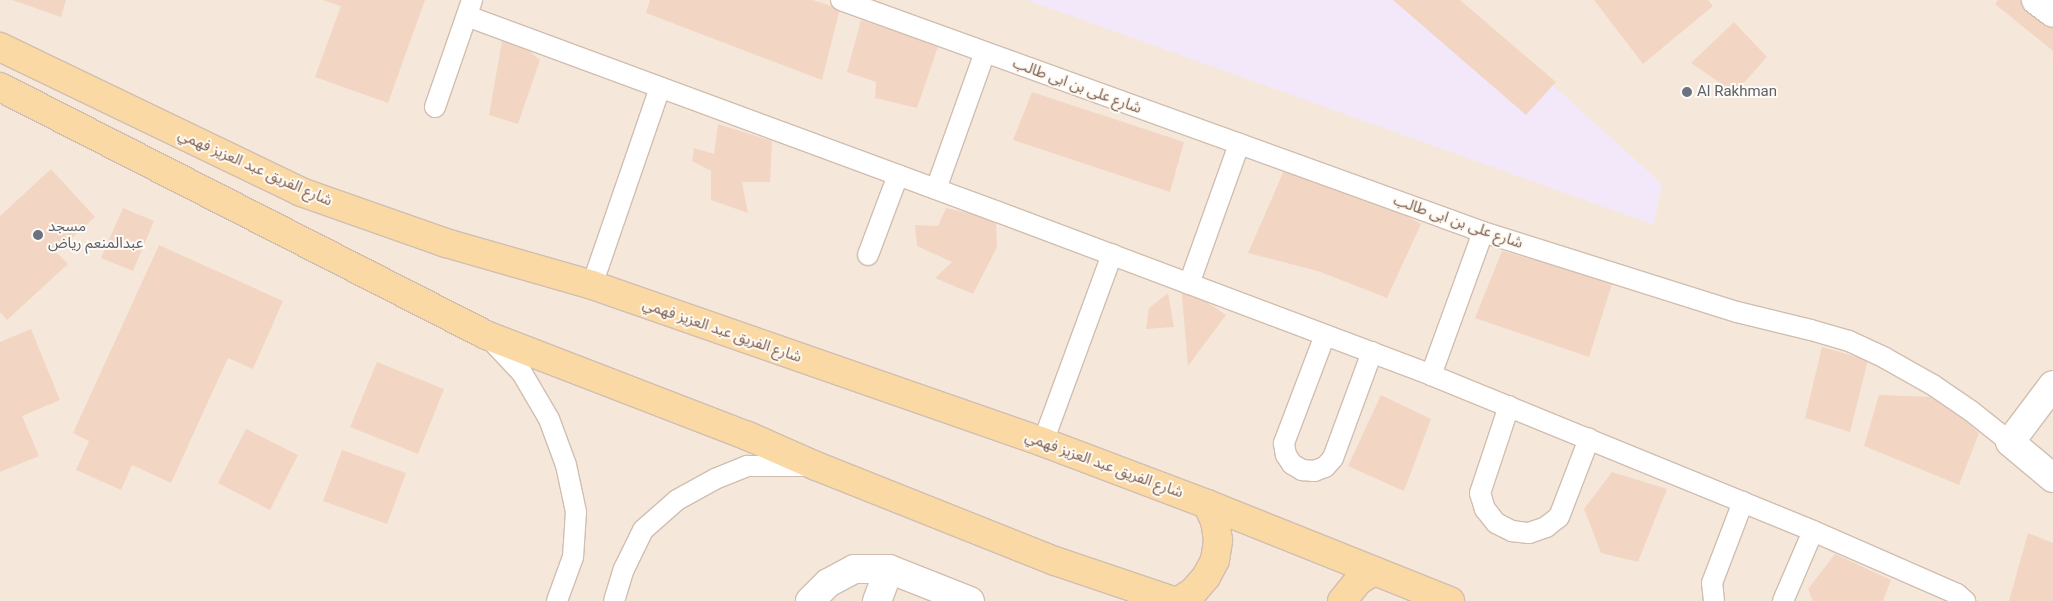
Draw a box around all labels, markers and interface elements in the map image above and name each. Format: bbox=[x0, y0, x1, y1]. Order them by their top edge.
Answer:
street label: شارع على بن ابى طالب bbox=[1010, 54, 1144, 118]
place label: Al Rakhman bbox=[1697, 83, 1777, 101]
marker: Al Rakhman bbox=[1681, 86, 1693, 98]
street label: شارع الفريق عبد العزيز فهمي bbox=[175, 126, 335, 210]
street label: شارع على بن ابى طالب bbox=[1391, 191, 1525, 253]
place label: مسجد عبدالمنعم رياض bbox=[48, 217, 143, 252]
marker: مسجد عبدالمنعم رياض bbox=[32, 229, 44, 241]
street label: شارع الفريق عبد العزيز فهمي bbox=[640, 295, 804, 367]
street label: شارع الفريق عبد العزيز فهمي bbox=[1022, 428, 1186, 502]

